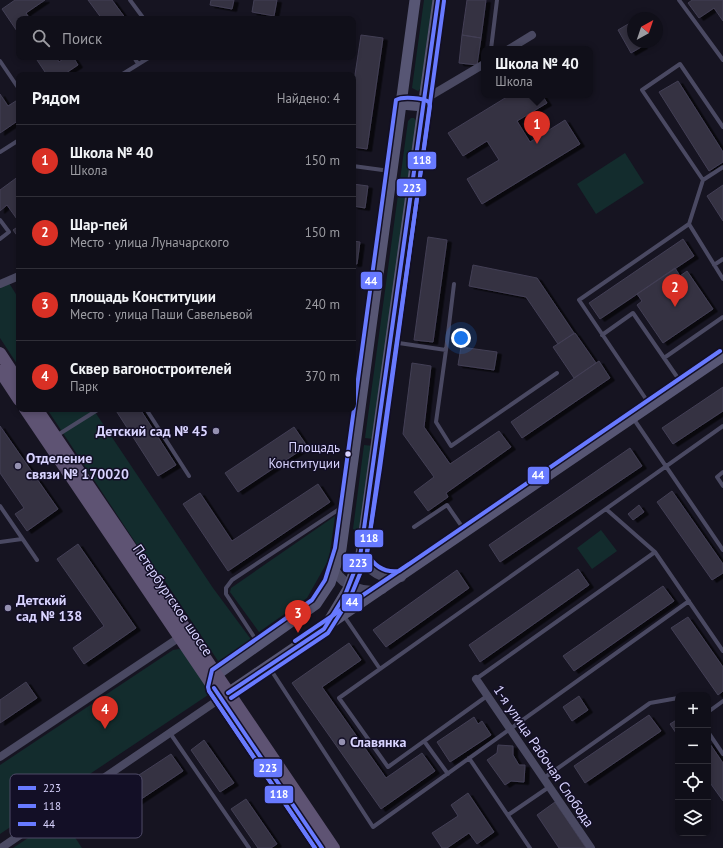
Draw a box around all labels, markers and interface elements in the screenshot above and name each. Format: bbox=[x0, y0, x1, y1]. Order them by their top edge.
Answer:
north arrow bbox=[627, 12, 663, 48]
search box bbox=[16, 16, 356, 60]
icon: search bbox=[30, 27, 52, 49]
text: Поиск bbox=[62, 29, 102, 48]
popup bbox=[481, 46, 593, 98]
text: Школа № 40 bbox=[495, 54, 579, 73]
text: Школа bbox=[495, 73, 533, 90]
text: Рядом bbox=[32, 87, 80, 109]
text: Найдено: 4 bbox=[277, 90, 340, 107]
pin: 1 bbox=[524, 111, 550, 144]
text: Школа № 40 bbox=[70, 143, 153, 162]
line badge: 118 bbox=[407, 151, 437, 170]
text: 1 bbox=[41, 152, 49, 169]
text: 150 m bbox=[305, 152, 340, 169]
text: 118 bbox=[413, 153, 431, 167]
text: Школа bbox=[70, 162, 107, 179]
line badge: 223 bbox=[396, 178, 427, 197]
text: 223 bbox=[403, 181, 421, 195]
text: Шар-пей bbox=[70, 215, 128, 234]
text: 2 bbox=[41, 224, 49, 241]
text: 150 m bbox=[305, 224, 340, 241]
text: Место · улица Луначарского bbox=[70, 234, 229, 251]
line badge: 44 bbox=[360, 271, 383, 290]
text: 44 bbox=[365, 274, 378, 288]
pin: 2 bbox=[662, 274, 688, 307]
text: площадь Конституции bbox=[70, 287, 216, 306]
text: 3 bbox=[41, 296, 49, 313]
text: 240 m bbox=[305, 296, 340, 313]
text: Место · улица Паши Савельевой bbox=[70, 306, 253, 323]
your location bbox=[451, 328, 471, 348]
text: Сквер вагоностроителей bbox=[70, 359, 232, 378]
text: 4 bbox=[41, 368, 49, 385]
text: 370 m bbox=[305, 368, 340, 385]
text: Парк bbox=[70, 378, 98, 395]
place label: Детский сад № 45 bbox=[96, 422, 208, 440]
marker: Детский сад № 45 bbox=[211, 426, 221, 436]
place label: Площадь Конституции bbox=[268, 439, 340, 472]
place label: Отделение связи № 170020 bbox=[26, 449, 129, 483]
marker: Площадь Конституции bbox=[343, 449, 353, 459]
marker: Отделение связи № 170020 bbox=[13, 461, 23, 471]
line badge: 44 bbox=[527, 466, 550, 485]
text: 44 bbox=[532, 468, 545, 482]
line badge: 118 bbox=[354, 529, 384, 548]
text: 118 bbox=[360, 531, 378, 545]
street label: Петербургское шоссе bbox=[129, 541, 217, 659]
line badge: 223 bbox=[342, 553, 373, 573]
text: 223 bbox=[349, 556, 367, 570]
place label: Детский сад № 138 bbox=[16, 591, 82, 625]
line badge: 44 bbox=[341, 593, 363, 612]
text: 44 bbox=[346, 595, 359, 609]
pin: 3 bbox=[285, 600, 311, 633]
marker: Детский сад № 138 bbox=[3, 603, 13, 613]
street label: 1-я улица Рабочая Слобода bbox=[490, 682, 598, 831]
map controls bbox=[675, 692, 711, 836]
button: + bbox=[675, 692, 711, 728]
pin: 4 bbox=[92, 696, 118, 729]
button: − bbox=[675, 728, 711, 764]
place label: Славянка bbox=[350, 733, 406, 751]
marker: Славянка bbox=[337, 737, 347, 747]
line badge: 223 bbox=[253, 758, 283, 778]
text: 223 bbox=[259, 761, 277, 775]
button: locate bbox=[675, 764, 711, 800]
legend bbox=[10, 774, 142, 838]
text: 223 bbox=[43, 781, 61, 795]
line badge: 118 bbox=[264, 785, 294, 804]
text: 118 bbox=[270, 787, 288, 801]
text: 118 bbox=[43, 799, 61, 813]
button: layers bbox=[675, 800, 711, 836]
text: 44 bbox=[43, 817, 55, 831]

